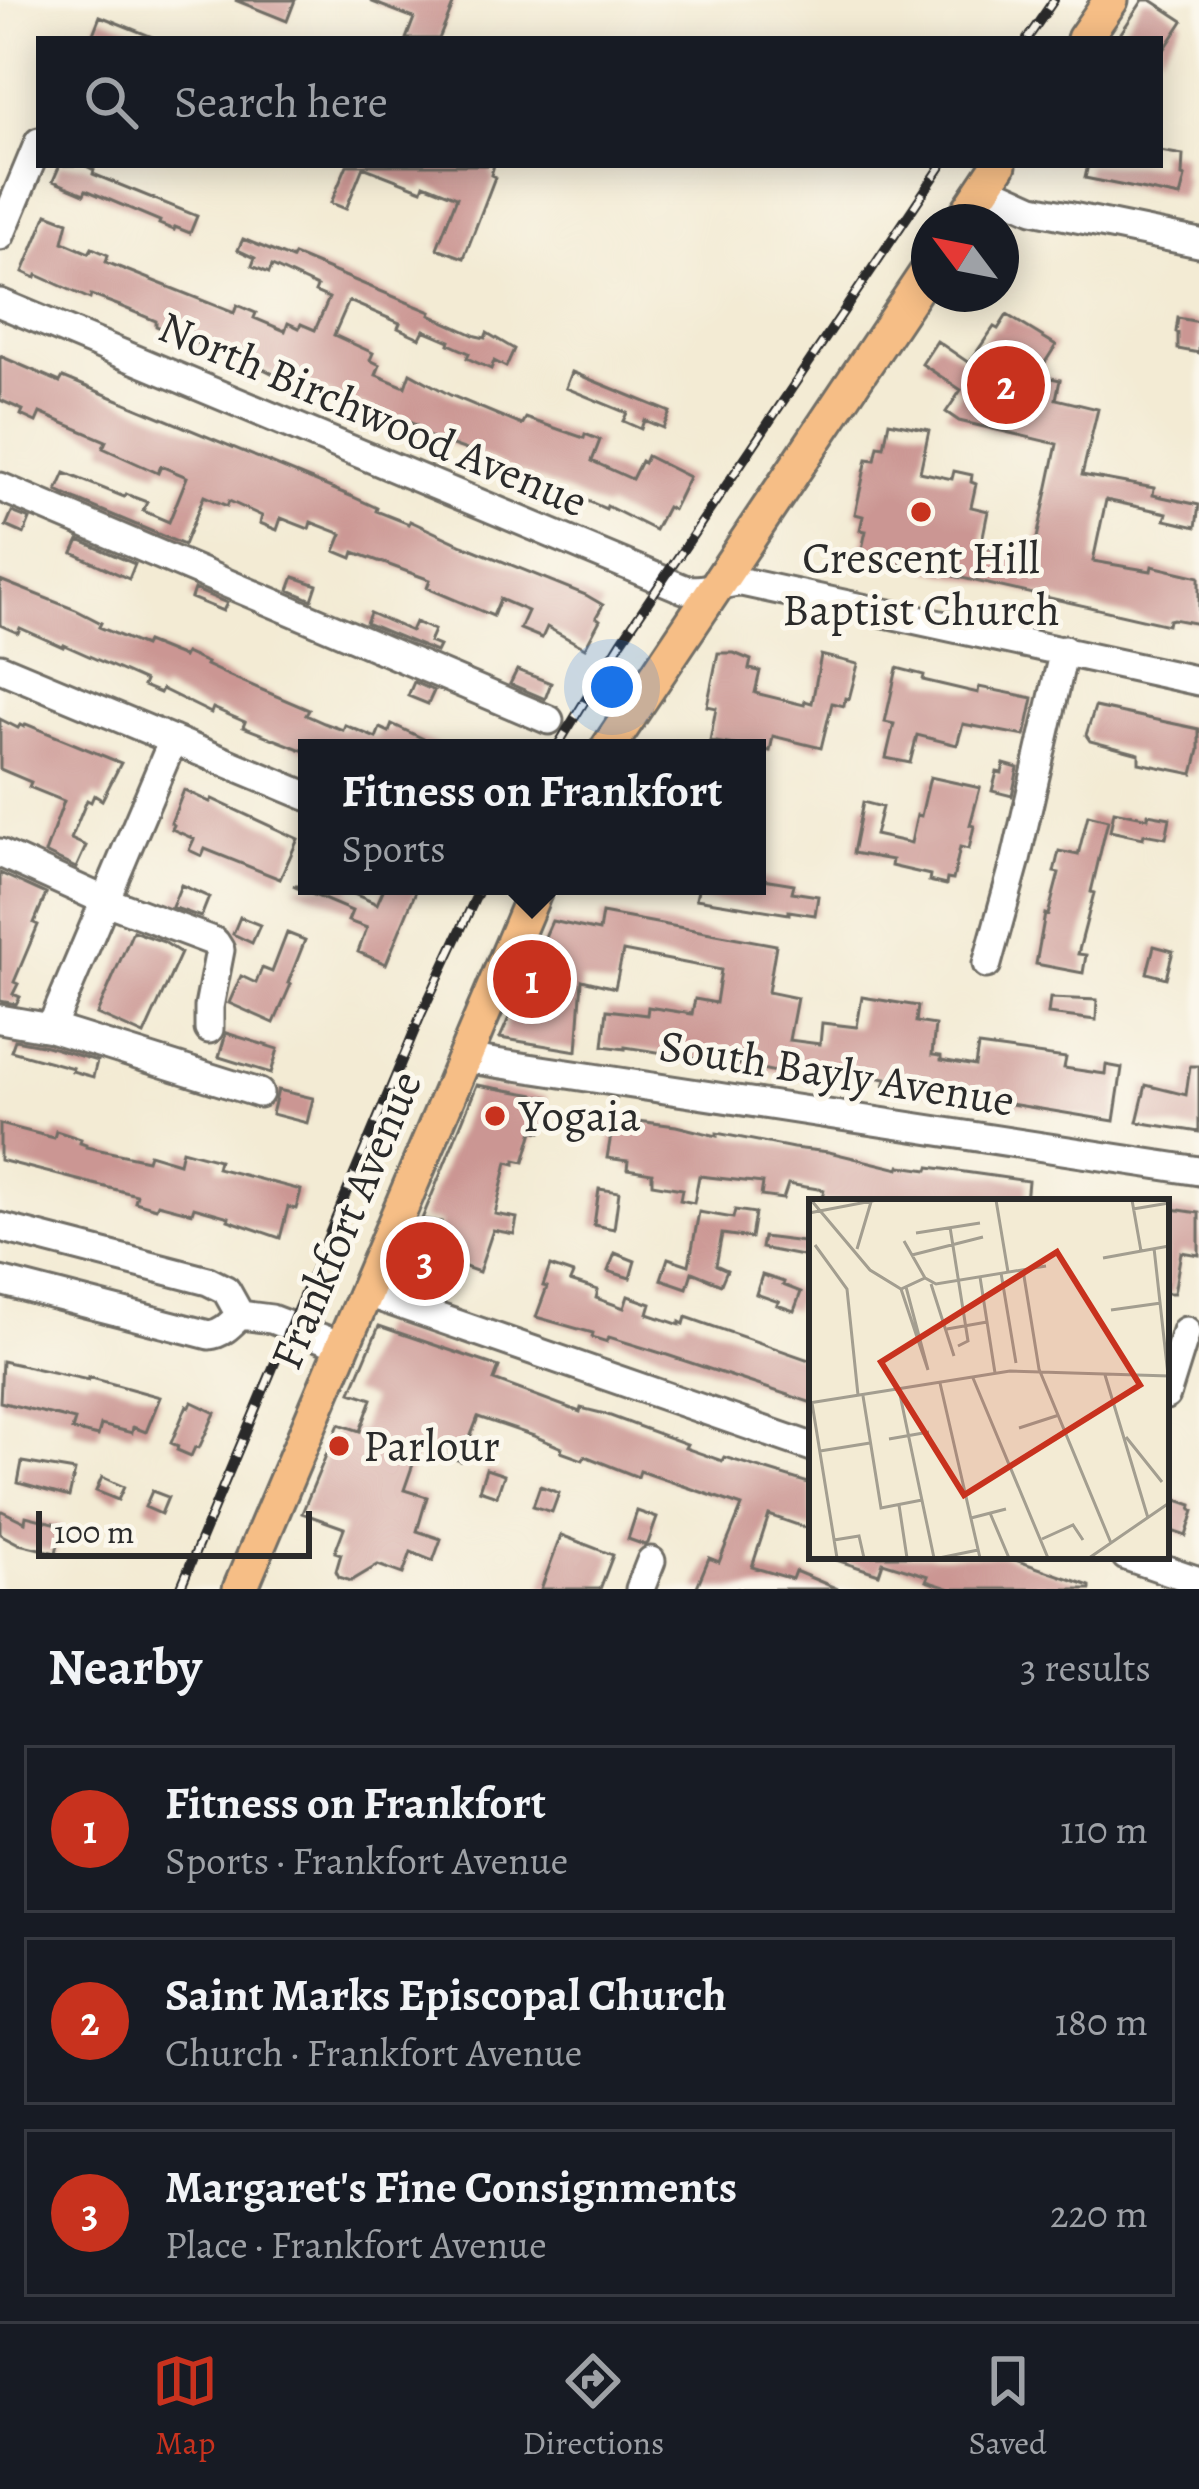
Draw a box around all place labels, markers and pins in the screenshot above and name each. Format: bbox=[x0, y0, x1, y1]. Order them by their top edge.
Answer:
pin: 2 bbox=[967, 340, 1045, 430]
marker: Crescent Hill Baptist Church bbox=[908, 499, 934, 525]
place label: Crescent Hill Baptist Church bbox=[782, 527, 1060, 641]
pin: 1 bbox=[493, 934, 571, 1024]
place label: Yogaia bbox=[518, 1085, 640, 1147]
marker: Yogaia bbox=[482, 1103, 508, 1129]
pin: 3 bbox=[386, 1216, 464, 1306]
place label: Parlour bbox=[363, 1415, 500, 1477]
marker: Parlour bbox=[326, 1433, 352, 1459]

